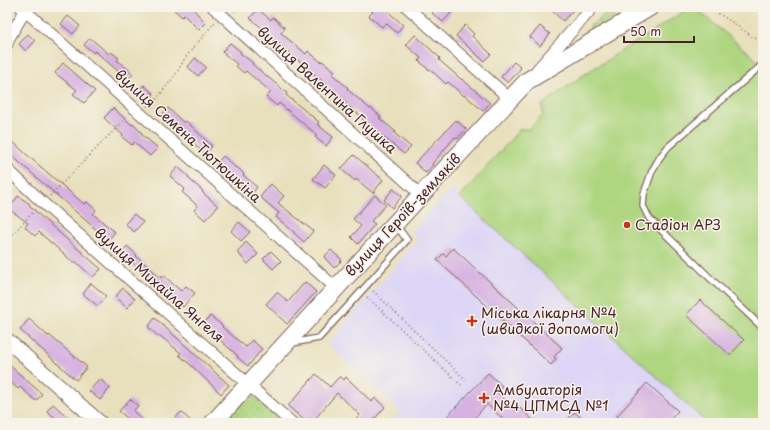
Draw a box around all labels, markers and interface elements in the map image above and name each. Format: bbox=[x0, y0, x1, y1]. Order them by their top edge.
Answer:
scale bar bbox=[624, 18, 694, 44]
street label: вулиця Валентина Глушка bbox=[253, 21, 402, 158]
text: 50 m bbox=[630, 22, 661, 40]
street label: вулиця Семена Тютюшкіна bbox=[110, 64, 266, 207]
street label: вулиця Героїв-земляків bbox=[340, 148, 465, 281]
place label: Стадіон АРЗ bbox=[635, 214, 721, 235]
marker: Стадіон АРЗ bbox=[622, 220, 632, 230]
street label: вулиця Михайла Янгеля bbox=[90, 222, 229, 347]
place label: Міська лікарня №4 (швидкої допомоги) bbox=[481, 302, 619, 339]
marker: Міська лікарня №4 (швидкої допомоги) bbox=[466, 315, 478, 327]
place label: Амбулаторія №4 ЦПМСД №1 bbox=[493, 379, 609, 416]
marker: Амбулаторія №4 ЦПМСД №1 bbox=[478, 392, 490, 404]

